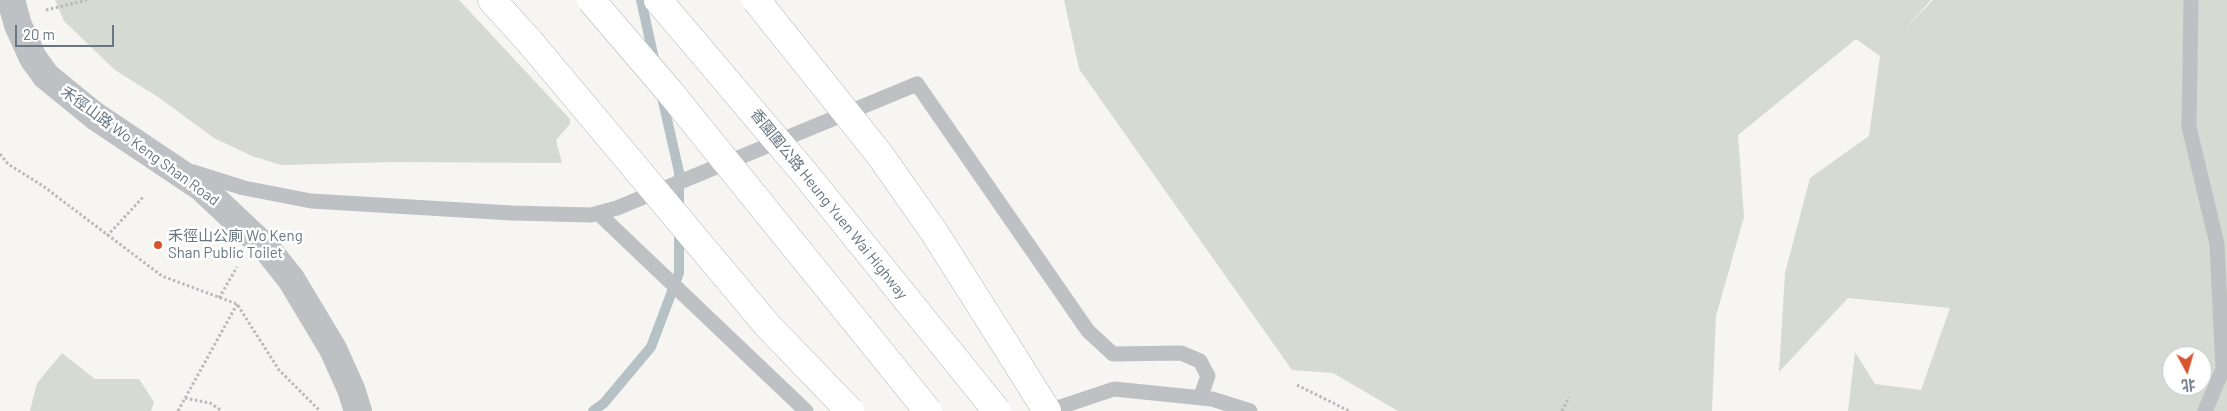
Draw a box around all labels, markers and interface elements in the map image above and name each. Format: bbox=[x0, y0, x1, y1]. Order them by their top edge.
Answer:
scale bar bbox=[18, 15, 116, 47]
text: 20 m bbox=[23, 25, 55, 43]
street label: 禾徑山路 Wo Keng Shan Road bbox=[57, 82, 223, 210]
street label: 香園圍公路 Heung Yuen Wai Highway bbox=[747, 105, 911, 303]
place label: 禾徑山公廁 Wo Keng Shan Public Toilet bbox=[168, 227, 303, 262]
marker: 禾徑山公廁 Wo Keng Shan Public Toilet bbox=[152, 239, 164, 251]
north arrow bbox=[2162, 346, 2212, 396]
text: 北 bbox=[2181, 376, 2196, 395]

